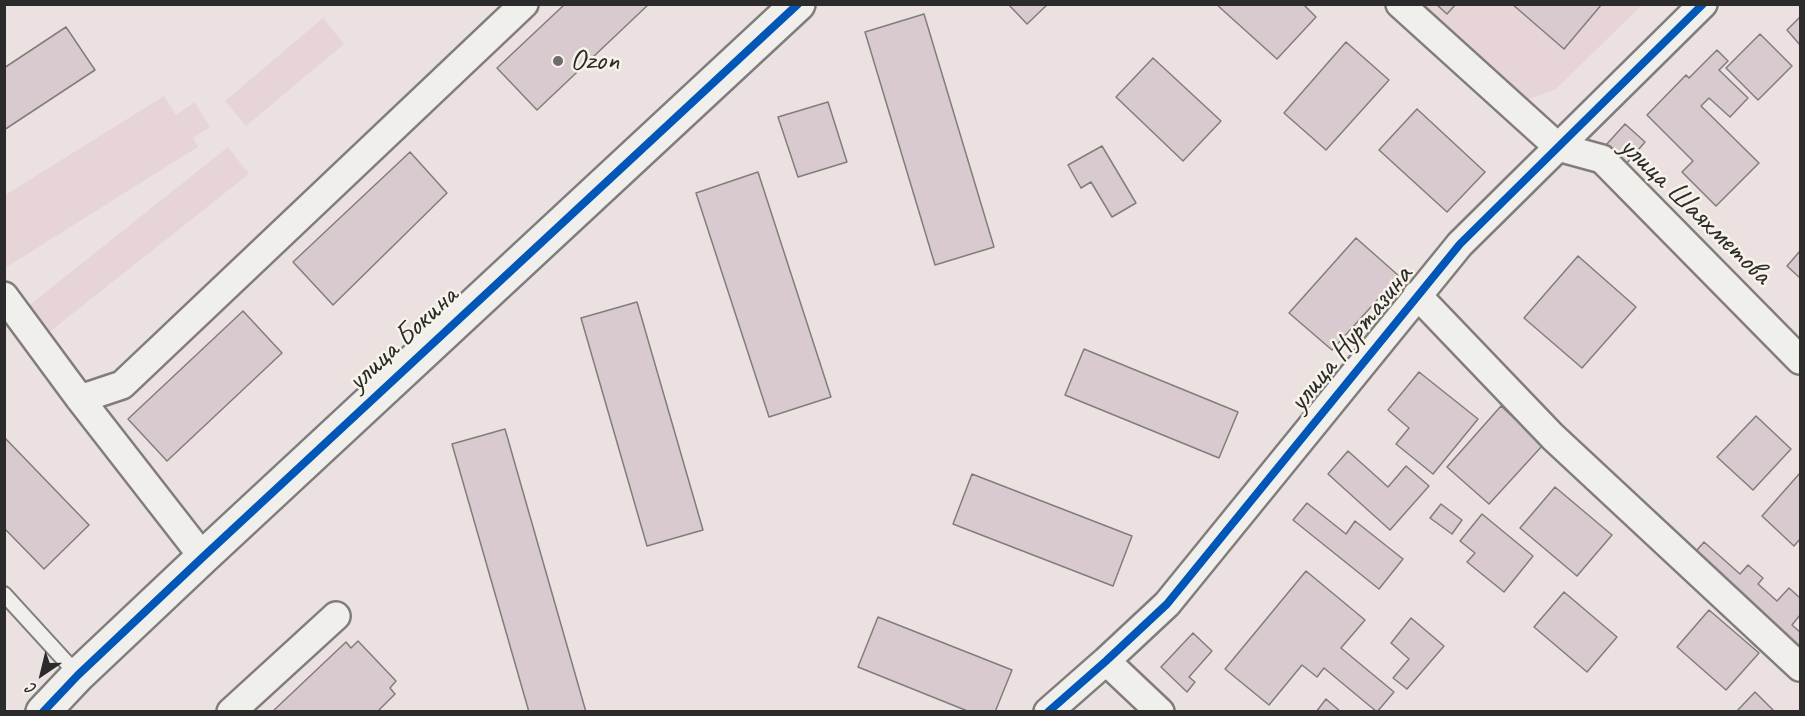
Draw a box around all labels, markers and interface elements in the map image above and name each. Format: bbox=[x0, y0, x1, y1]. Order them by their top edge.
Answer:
place label: Ozon bbox=[570, 43, 619, 79]
marker: Ozon bbox=[551, 54, 565, 68]
street label: улица Шаяхметова bbox=[1611, 129, 1779, 293]
street label: улица Нуртазина bbox=[1281, 259, 1421, 419]
street label: улица Бокина bbox=[340, 279, 466, 399]
north arrow bbox=[12, 644, 72, 704]
text: С bbox=[23, 678, 41, 699]

